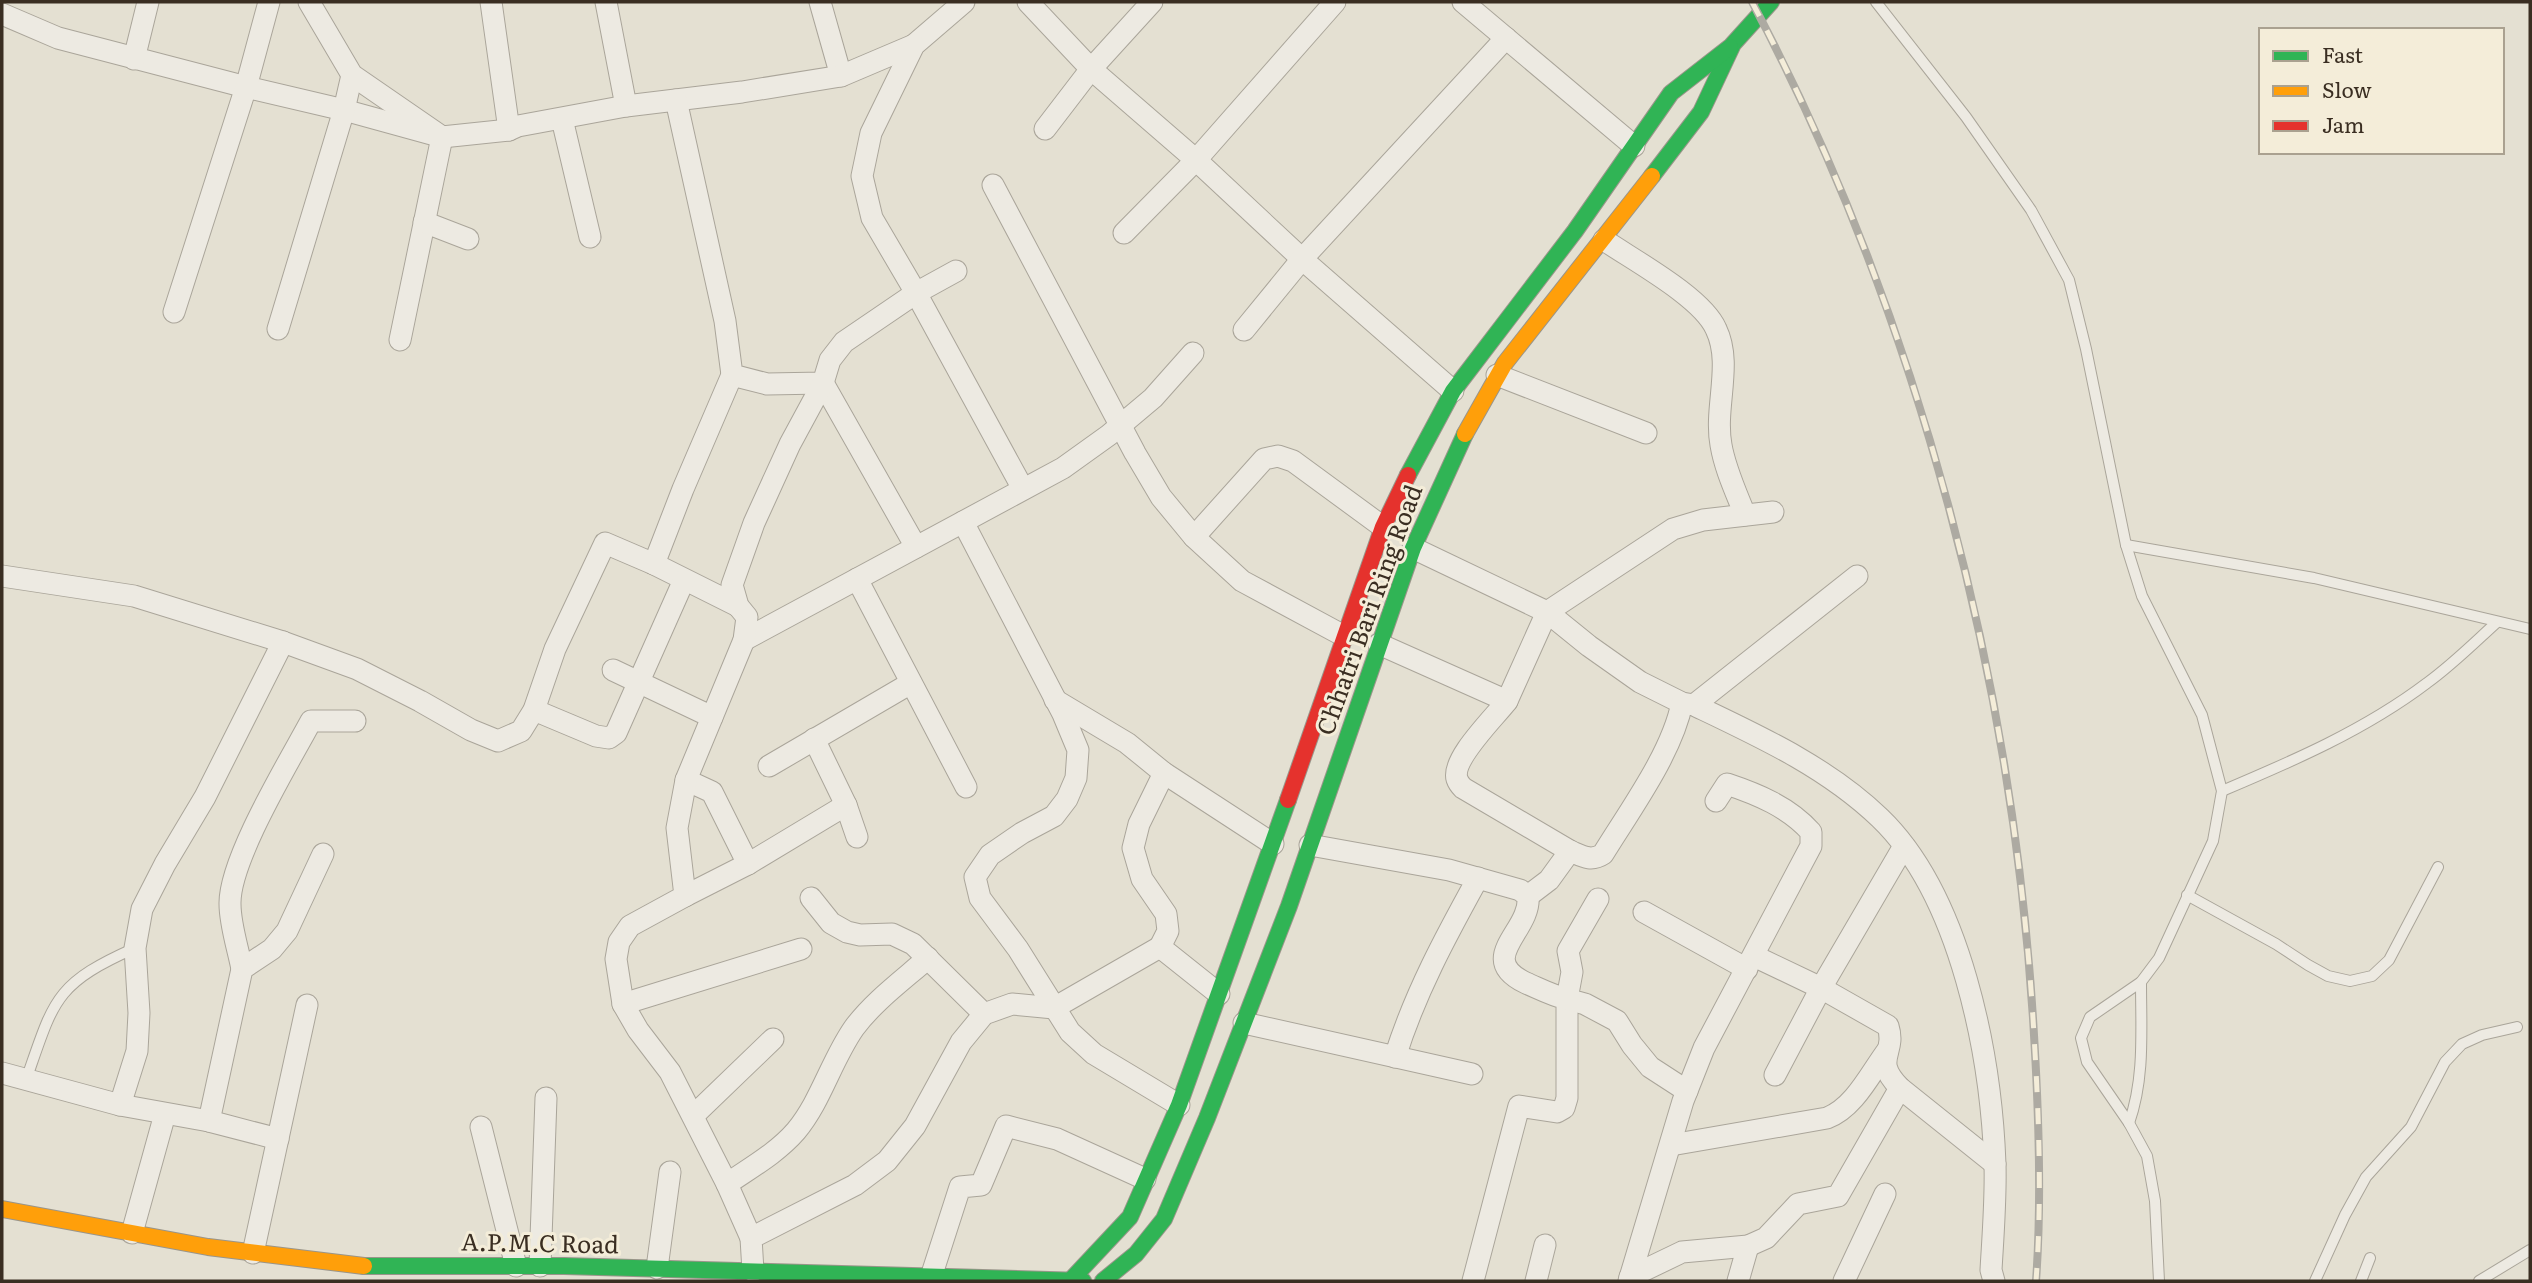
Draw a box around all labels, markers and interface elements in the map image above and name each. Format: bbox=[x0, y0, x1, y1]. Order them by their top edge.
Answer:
legend bbox=[2259, 28, 2504, 154]
text: Fast bbox=[2322, 38, 2363, 69]
text: Slow bbox=[2322, 73, 2372, 104]
text: Jam bbox=[2322, 108, 2364, 139]
street label: Chhatri Bari Ring Road bbox=[1306, 479, 1429, 739]
street label: A.P.M.C Road bbox=[461, 1223, 619, 1260]

